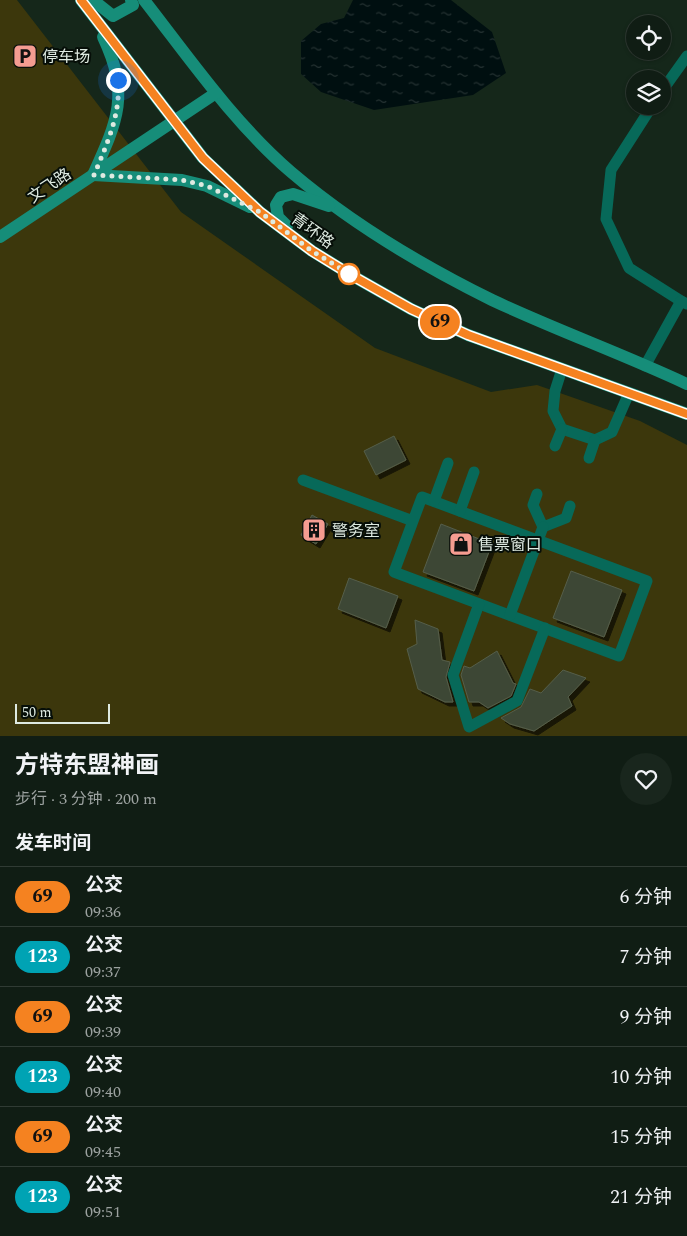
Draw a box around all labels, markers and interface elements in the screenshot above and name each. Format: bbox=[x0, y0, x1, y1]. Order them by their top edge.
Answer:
map controls bbox=[626, 15, 671, 115]
button: locate bbox=[626, 15, 671, 60]
parking icon: 停车场 bbox=[12, 43, 38, 69]
place label: 停车场 bbox=[42, 45, 90, 69]
your location bbox=[106, 68, 131, 93]
button: layers bbox=[626, 70, 671, 115]
street label: 文飞路 bbox=[23, 162, 76, 209]
street label: 青环路 bbox=[286, 207, 339, 255]
unlabelled marker bbox=[338, 263, 360, 285]
line badge: 69 bbox=[418, 306, 462, 338]
text: 69 bbox=[430, 308, 450, 335]
building icon: 警务室 bbox=[301, 517, 327, 543]
place label: 警务室 bbox=[332, 519, 380, 543]
shop icon: 售票窗口 bbox=[448, 531, 474, 557]
place label: 售票窗口 bbox=[478, 533, 542, 557]
scale bar bbox=[15, 701, 110, 724]
text: 50 m bbox=[22, 702, 52, 723]
text: 方特东盟神画 bbox=[15, 748, 159, 784]
button: heart bbox=[620, 753, 672, 805]
text: 步行 · 3 分钟 · 200 m bbox=[15, 787, 157, 811]
text: 发车时间 bbox=[15, 829, 91, 858]
text: 公交 bbox=[85, 871, 123, 900]
text: 69 bbox=[32, 883, 53, 910]
text: 6 分钟 bbox=[620, 883, 672, 912]
text: 09:36 bbox=[85, 900, 121, 924]
text: 公交 bbox=[85, 931, 123, 960]
text: 123 bbox=[27, 943, 58, 970]
text: 7 分钟 bbox=[620, 943, 672, 972]
text: 09:37 bbox=[85, 960, 121, 984]
text: 公交 bbox=[85, 991, 123, 1020]
text: 69 bbox=[32, 1003, 53, 1030]
text: 9 分钟 bbox=[620, 1003, 672, 1032]
text: 09:39 bbox=[85, 1020, 121, 1044]
text: 公交 bbox=[85, 1051, 123, 1080]
text: 123 bbox=[27, 1063, 58, 1090]
text: 10 分钟 bbox=[610, 1063, 672, 1092]
text: 09:40 bbox=[85, 1080, 121, 1104]
text: 公交 bbox=[85, 1111, 123, 1140]
text: 69 bbox=[32, 1123, 53, 1150]
text: 15 分钟 bbox=[610, 1123, 672, 1152]
text: 09:45 bbox=[85, 1140, 121, 1164]
text: 公交 bbox=[85, 1171, 123, 1200]
text: 123 bbox=[27, 1183, 58, 1210]
text: 21 分钟 bbox=[610, 1183, 672, 1212]
text: 09:51 bbox=[85, 1200, 121, 1224]

